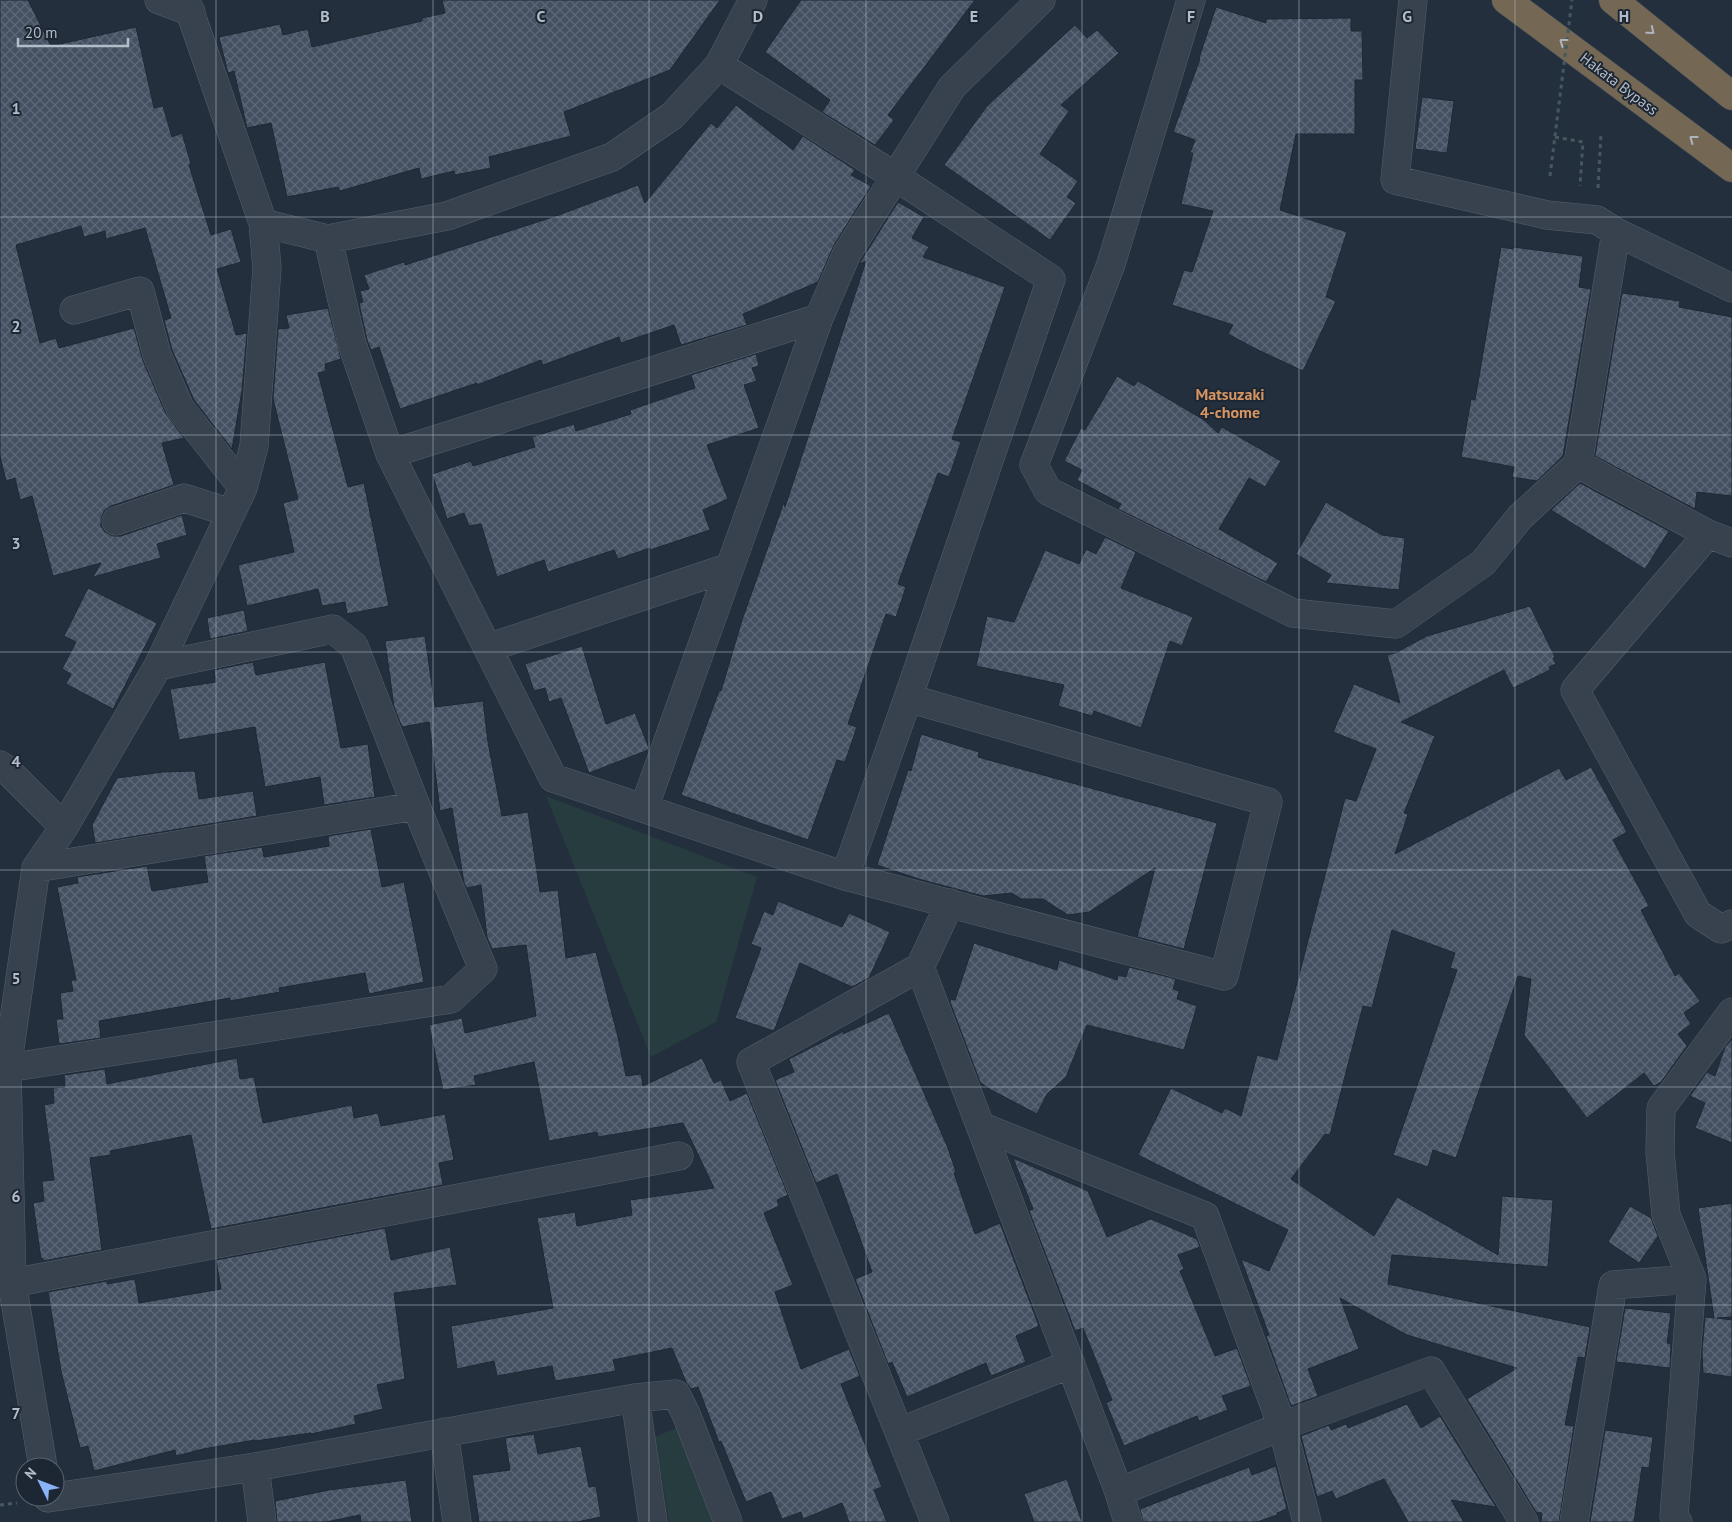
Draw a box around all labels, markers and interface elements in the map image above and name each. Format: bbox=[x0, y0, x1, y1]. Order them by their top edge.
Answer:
text: B bbox=[320, 6, 330, 26]
text: C bbox=[537, 6, 546, 26]
text: D bbox=[753, 6, 763, 26]
text: E bbox=[970, 6, 978, 26]
text: F bbox=[1187, 6, 1195, 26]
text: G bbox=[1402, 6, 1412, 26]
text: H bbox=[1619, 6, 1629, 26]
scale bar bbox=[18, 15, 128, 47]
text: 20 m bbox=[25, 23, 58, 42]
one-way arrow bbox=[1645, 25, 1654, 33]
one-way arrow bbox=[1559, 39, 1569, 48]
street label: Hakata Bypass bbox=[1577, 48, 1662, 119]
text: 1 bbox=[11, 98, 21, 118]
one-way arrow bbox=[1690, 136, 1699, 144]
text: 2 bbox=[11, 316, 21, 336]
district label: Matsuzaki 4-chome bbox=[1195, 384, 1265, 422]
text: 3 bbox=[11, 533, 21, 553]
text: 4 bbox=[11, 751, 21, 771]
text: 5 bbox=[11, 968, 21, 988]
text: 6 bbox=[11, 1186, 21, 1206]
text: 7 bbox=[11, 1403, 21, 1423]
north arrow bbox=[15, 1457, 65, 1507]
text: N bbox=[21, 1464, 40, 1483]

